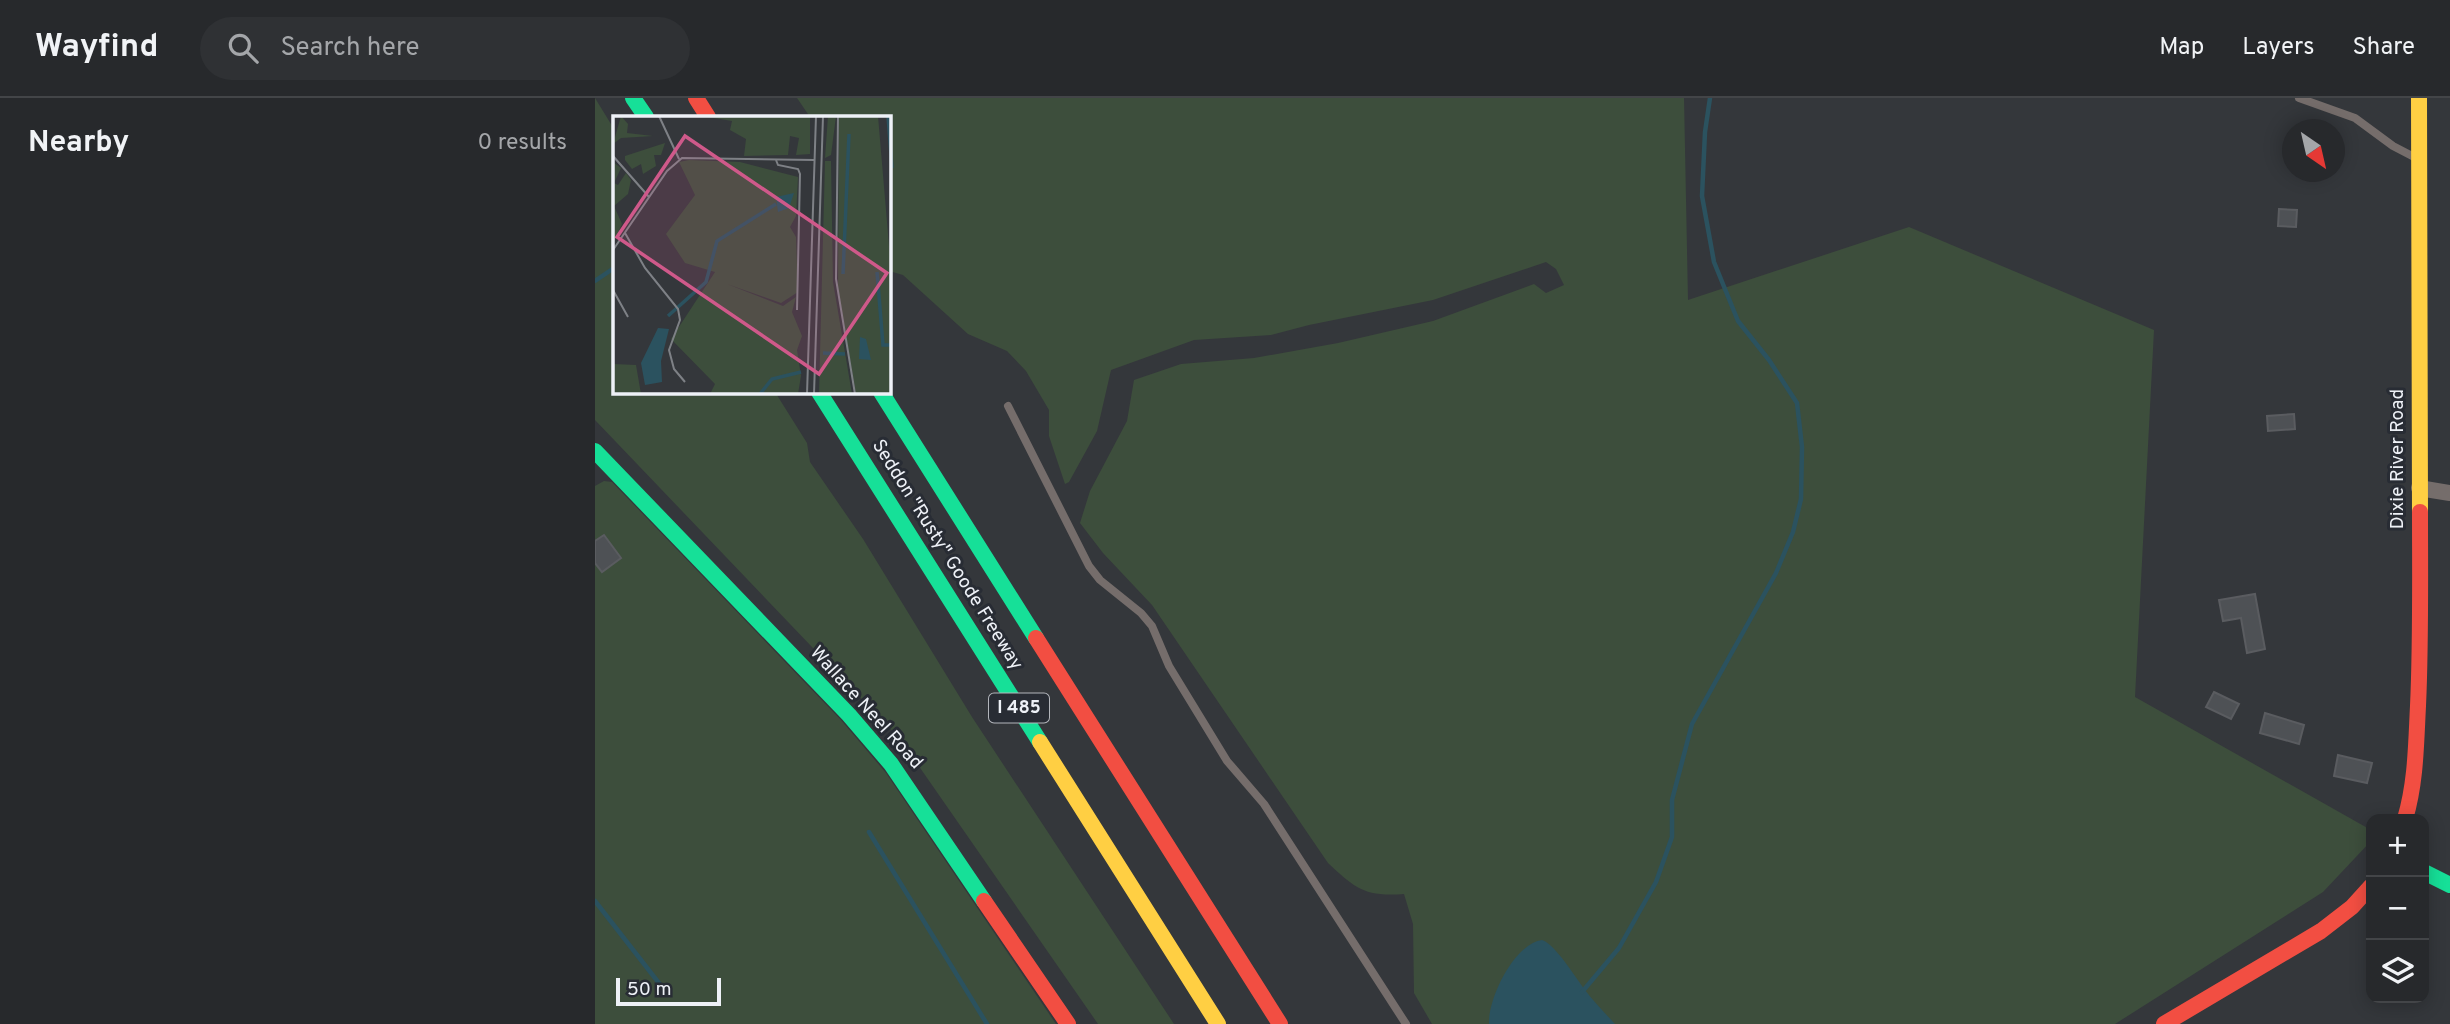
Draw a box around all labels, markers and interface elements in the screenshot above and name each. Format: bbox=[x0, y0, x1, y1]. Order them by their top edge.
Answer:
search box bbox=[200, 17, 690, 80]
text: Wayfind bbox=[35, 27, 158, 69]
icon: search bbox=[224, 29, 262, 67]
text: Search here bbox=[280, 32, 419, 65]
text: Map bbox=[2159, 33, 2204, 63]
text: Layers bbox=[2242, 33, 2314, 63]
text: Share bbox=[2352, 33, 2415, 63]
inset map bbox=[613, 116, 891, 394]
north arrow bbox=[2282, 119, 2345, 182]
text: Nearby bbox=[28, 125, 129, 162]
text: 0 results bbox=[478, 129, 567, 158]
street label: Dixie River Road bbox=[2386, 389, 2410, 529]
street label: Seddon "Rusty" Goode Freeway bbox=[866, 435, 1028, 675]
street label: Wallace Neel Road bbox=[804, 641, 928, 775]
road number: I 485 bbox=[989, 694, 1049, 722]
map controls bbox=[2366, 814, 2429, 1003]
button: + bbox=[2366, 814, 2429, 877]
button: − bbox=[2366, 877, 2429, 940]
button: layers bbox=[2366, 940, 2429, 1003]
scale bar bbox=[616, 975, 721, 1007]
text: 50 m bbox=[627, 978, 672, 1002]

